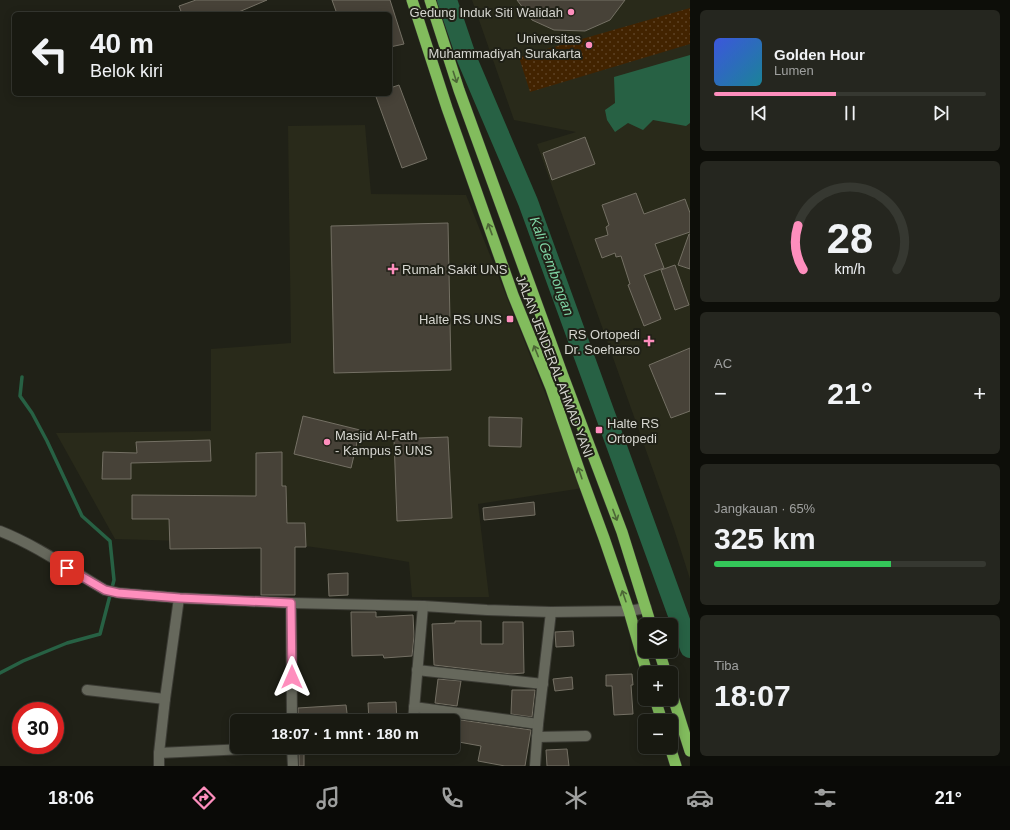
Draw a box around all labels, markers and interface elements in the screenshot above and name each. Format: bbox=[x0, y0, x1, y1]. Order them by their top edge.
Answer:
place label: Gedung Induk Siti Walidah bbox=[410, 5, 563, 20]
marker: Gedung Induk Siti Walidah bbox=[566, 7, 576, 17]
icon: left bbox=[24, 28, 76, 80]
text: 40 m bbox=[90, 28, 154, 59]
place label: Universitas Muhammadiyah Surakarta bbox=[429, 31, 582, 61]
marker: Universitas Muhammadiyah Surakarta bbox=[584, 40, 594, 50]
text: Golden Hour bbox=[774, 46, 865, 63]
text: Belok kiri bbox=[90, 61, 163, 81]
text: Lumen bbox=[774, 63, 814, 78]
one-way arrow bbox=[452, 71, 459, 84]
icon: previous bbox=[748, 102, 770, 124]
icon: pause bbox=[839, 102, 861, 124]
icon: next bbox=[930, 102, 952, 124]
water label: Kali Gembongan bbox=[527, 214, 577, 318]
text: 28 bbox=[827, 215, 873, 262]
one-way arrow bbox=[485, 224, 493, 236]
text: km/h bbox=[835, 260, 866, 276]
place label: Rumah Sakit UNS bbox=[402, 262, 508, 277]
marker: Rumah Sakit UNS bbox=[387, 263, 399, 275]
street label: JALAN JENDERAL AHMAD YANI bbox=[513, 273, 596, 459]
place label: Halte RS UNS bbox=[419, 312, 502, 327]
marker: Halte RS UNS bbox=[505, 314, 515, 324]
place label: RS Ortopedi Dr. Soeharso bbox=[564, 327, 640, 357]
marker: RS Ortopedi Dr. Soeharso bbox=[643, 335, 655, 347]
one-way arrow bbox=[531, 345, 539, 357]
text: AC bbox=[714, 356, 732, 371]
text: 21° bbox=[827, 377, 873, 410]
text: − bbox=[714, 381, 727, 406]
text: + bbox=[973, 381, 986, 406]
place label: Halte RS Ortopedi bbox=[607, 416, 659, 446]
marker: Halte RS Ortopedi bbox=[594, 425, 604, 435]
place label: Masjid Al-Fath - Kampus 5 UNS bbox=[335, 428, 433, 458]
marker: Masjid Al-Fath - Kampus 5 UNS bbox=[322, 437, 332, 447]
one-way arrow bbox=[576, 467, 583, 480]
text: Jangkauan · 65% bbox=[714, 501, 815, 516]
one-way arrow bbox=[612, 508, 619, 521]
text: 325 km bbox=[714, 522, 816, 555]
pin bbox=[50, 551, 84, 585]
icon: arrive bbox=[56, 557, 78, 579]
one-way arrow bbox=[619, 590, 627, 602]
map controls bbox=[638, 618, 678, 754]
button: layers bbox=[638, 618, 678, 658]
position arrow bbox=[271, 656, 313, 698]
text: Tiba bbox=[714, 658, 739, 673]
button: + bbox=[638, 666, 678, 706]
text: 18:07 bbox=[714, 679, 791, 712]
speed limit sign: 30 bbox=[12, 702, 64, 754]
button: − bbox=[638, 714, 678, 754]
text: 18:07 · 1 mnt · 180 m bbox=[271, 725, 419, 742]
icon: directions bbox=[190, 784, 218, 812]
icon: music bbox=[314, 784, 342, 812]
icon: phone bbox=[438, 784, 466, 812]
icon: climate bbox=[562, 784, 590, 812]
icon: car bbox=[686, 784, 714, 812]
icon: filters bbox=[811, 784, 839, 812]
text: 18:06 bbox=[48, 788, 94, 808]
text: 21° bbox=[935, 788, 962, 808]

